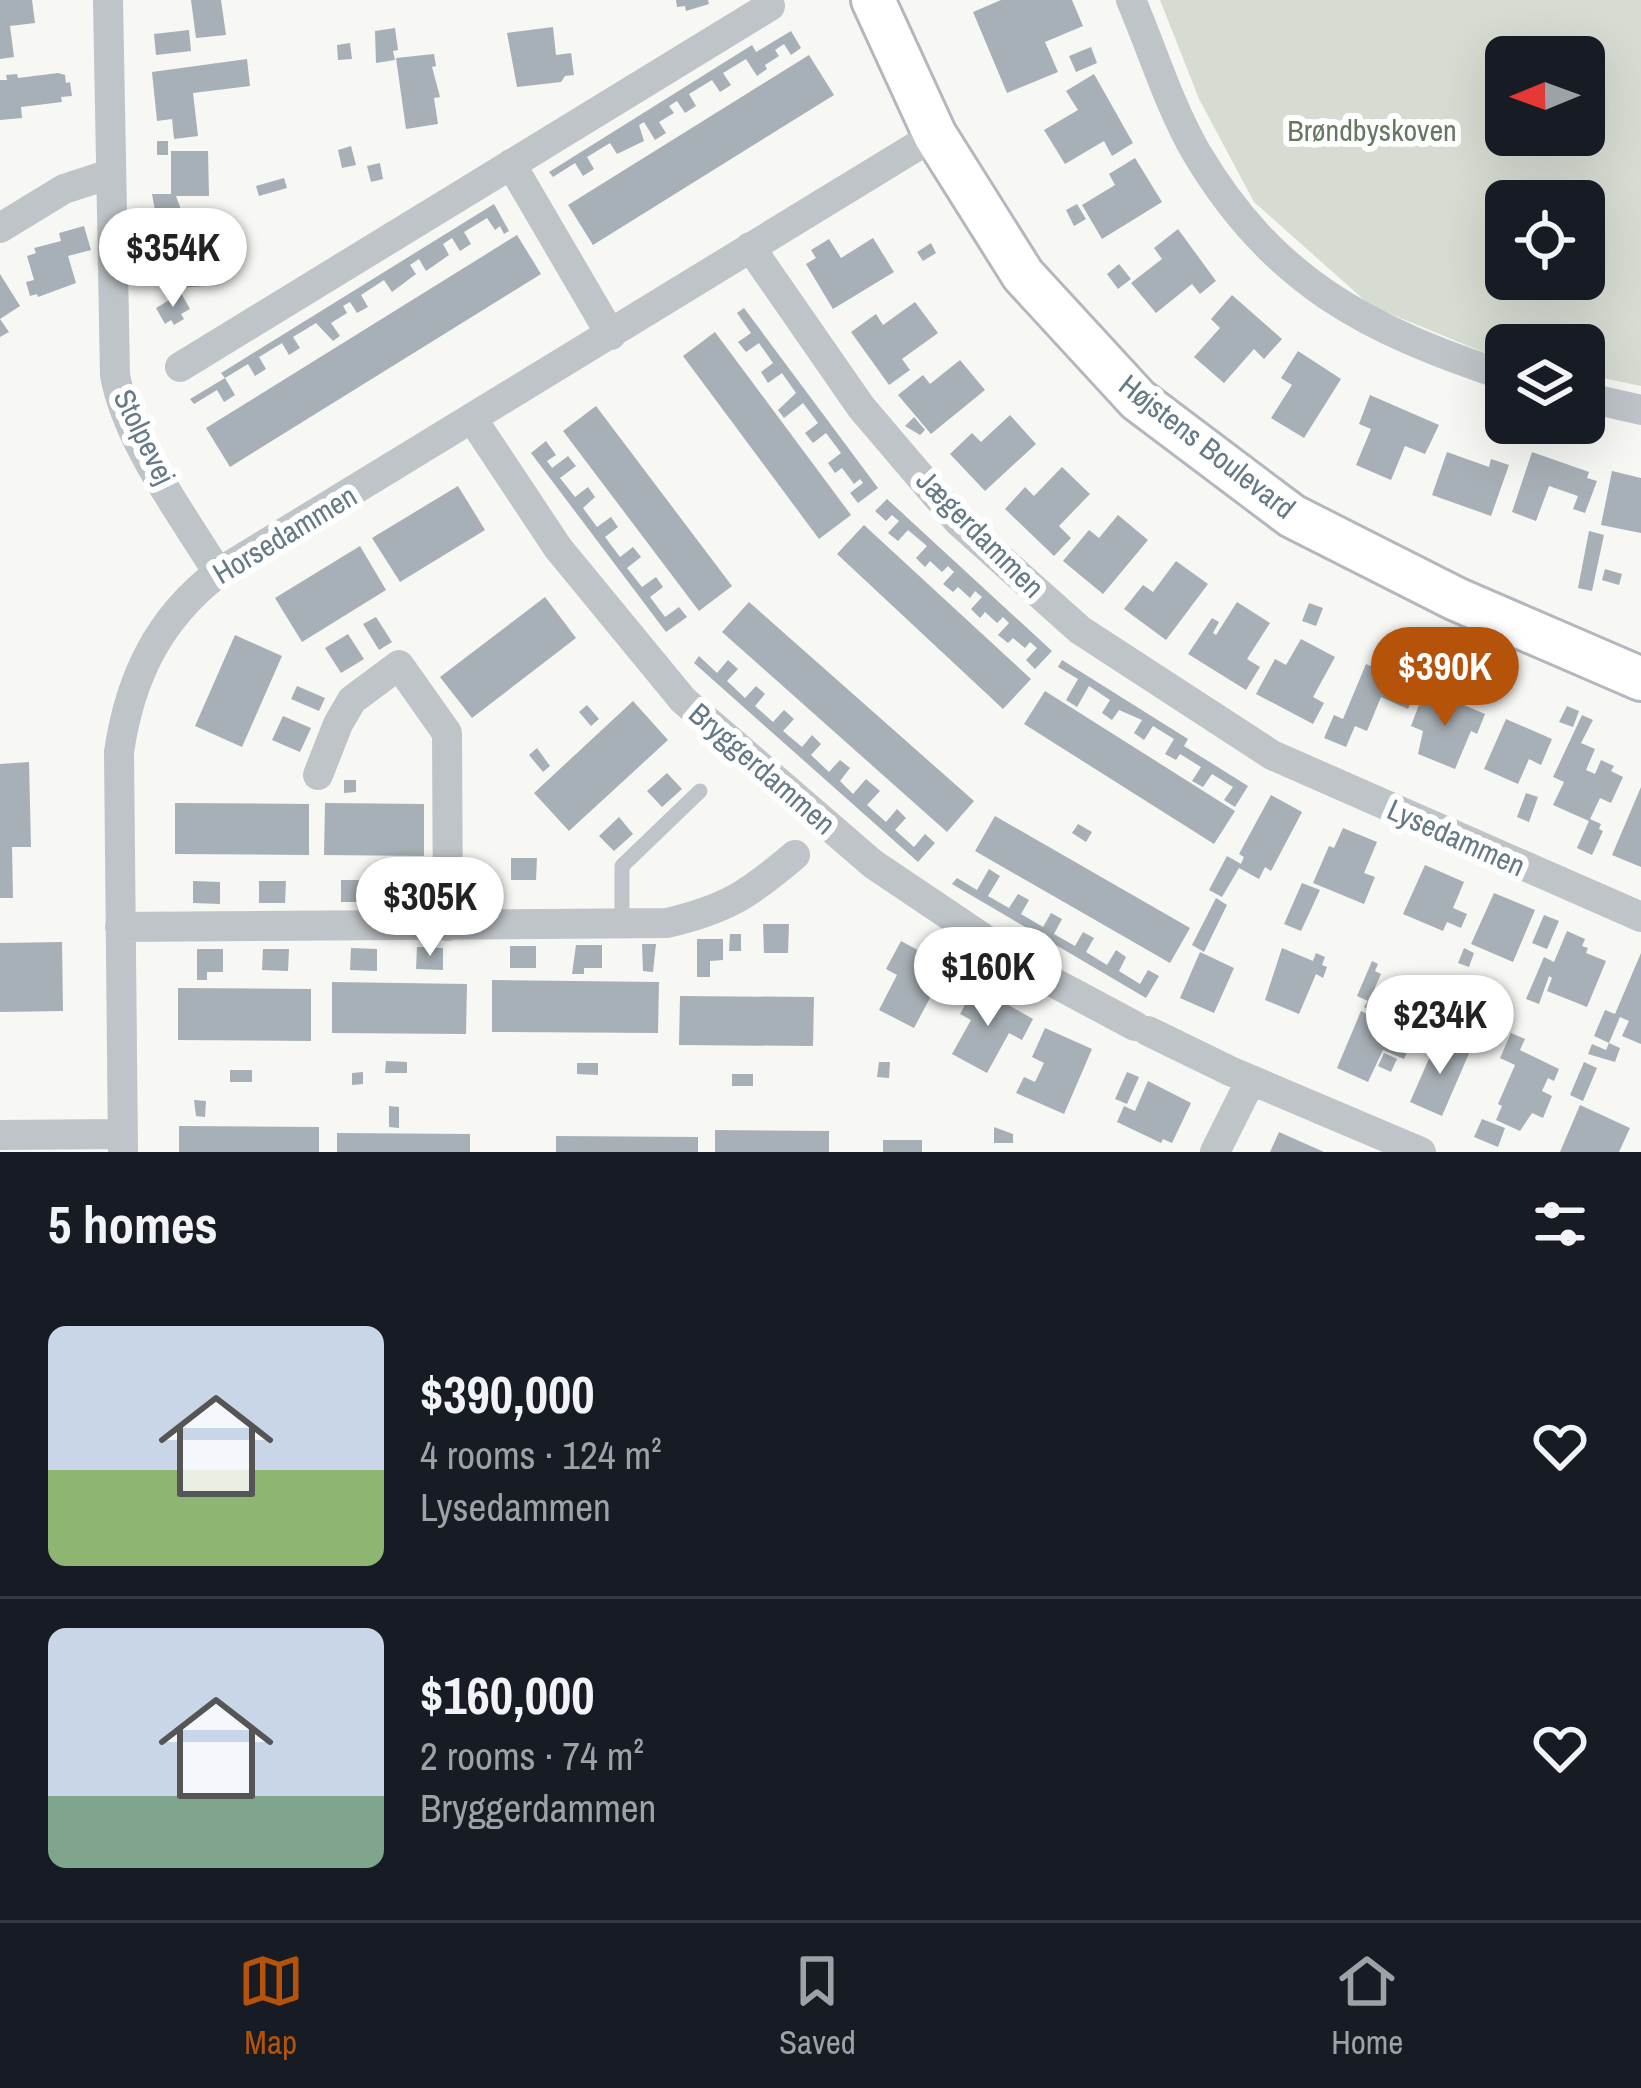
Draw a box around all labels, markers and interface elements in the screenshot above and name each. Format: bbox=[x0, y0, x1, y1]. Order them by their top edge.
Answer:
north arrow bbox=[1485, 36, 1605, 156]
map controls bbox=[1485, 36, 1605, 444]
park label: Brøndbyskoven bbox=[1287, 110, 1457, 150]
button: locate bbox=[1485, 180, 1605, 300]
pin: $354K bbox=[89, 208, 257, 310]
text: $354K bbox=[126, 221, 220, 273]
button: layers bbox=[1485, 324, 1605, 444]
street label: Højstens Boulevard bbox=[1111, 365, 1304, 528]
street label: Stolpevej bbox=[105, 382, 185, 491]
street label: Jægerdammen bbox=[908, 461, 1053, 606]
street label: Horsedammen bbox=[205, 475, 364, 593]
pin: $390K bbox=[1361, 627, 1529, 729]
text: $390K bbox=[1398, 640, 1492, 692]
street label: Bryggerdammen bbox=[681, 694, 844, 843]
street label: Lysedammen bbox=[1381, 789, 1532, 885]
pin: $305K bbox=[346, 857, 514, 959]
text: $305K bbox=[383, 870, 477, 922]
pin: $160K bbox=[904, 927, 1072, 1029]
text: $160K bbox=[941, 940, 1035, 992]
pin: $234K bbox=[1356, 975, 1524, 1077]
text: $234K bbox=[1393, 988, 1487, 1040]
text: 5 homes bbox=[48, 1190, 218, 1259]
icon: filters bbox=[1527, 1191, 1593, 1257]
text: $390,000 bbox=[420, 1360, 594, 1429]
icon: home bbox=[144, 1374, 288, 1518]
icon: heart bbox=[1527, 1413, 1593, 1479]
text: 4 rooms · 124 m² bbox=[420, 1429, 662, 1481]
text: Lysedammen bbox=[420, 1481, 611, 1533]
text: $160,000 bbox=[420, 1661, 594, 1730]
icon: home bbox=[144, 1676, 288, 1820]
icon: heart bbox=[1527, 1715, 1593, 1781]
text: 2 rooms · 74 m² bbox=[420, 1730, 644, 1782]
text: Bryggerdammen bbox=[420, 1782, 656, 1834]
tab: Map bbox=[238, 1948, 304, 2064]
tab: Saved bbox=[779, 1948, 856, 2064]
tab: Home bbox=[1331, 1948, 1403, 2064]

